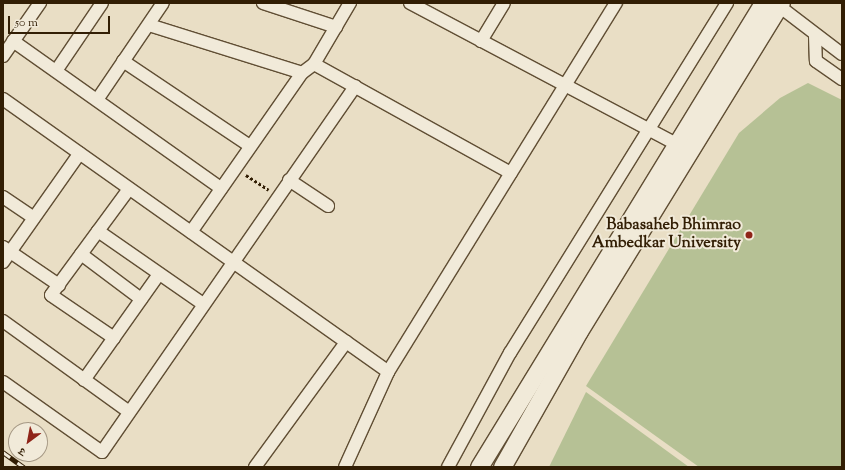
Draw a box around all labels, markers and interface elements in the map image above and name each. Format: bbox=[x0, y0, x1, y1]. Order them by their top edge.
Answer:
scale bar bbox=[10, 8, 112, 34]
text: 50 m bbox=[15, 14, 38, 32]
place label: Babasaheb Bhimrao Ambedkar University bbox=[592, 216, 741, 254]
marker: Babasaheb Bhimrao Ambedkar University bbox=[744, 230, 754, 240]
north arrow bbox=[8, 422, 48, 462]
text: उ bbox=[16, 443, 29, 460]

